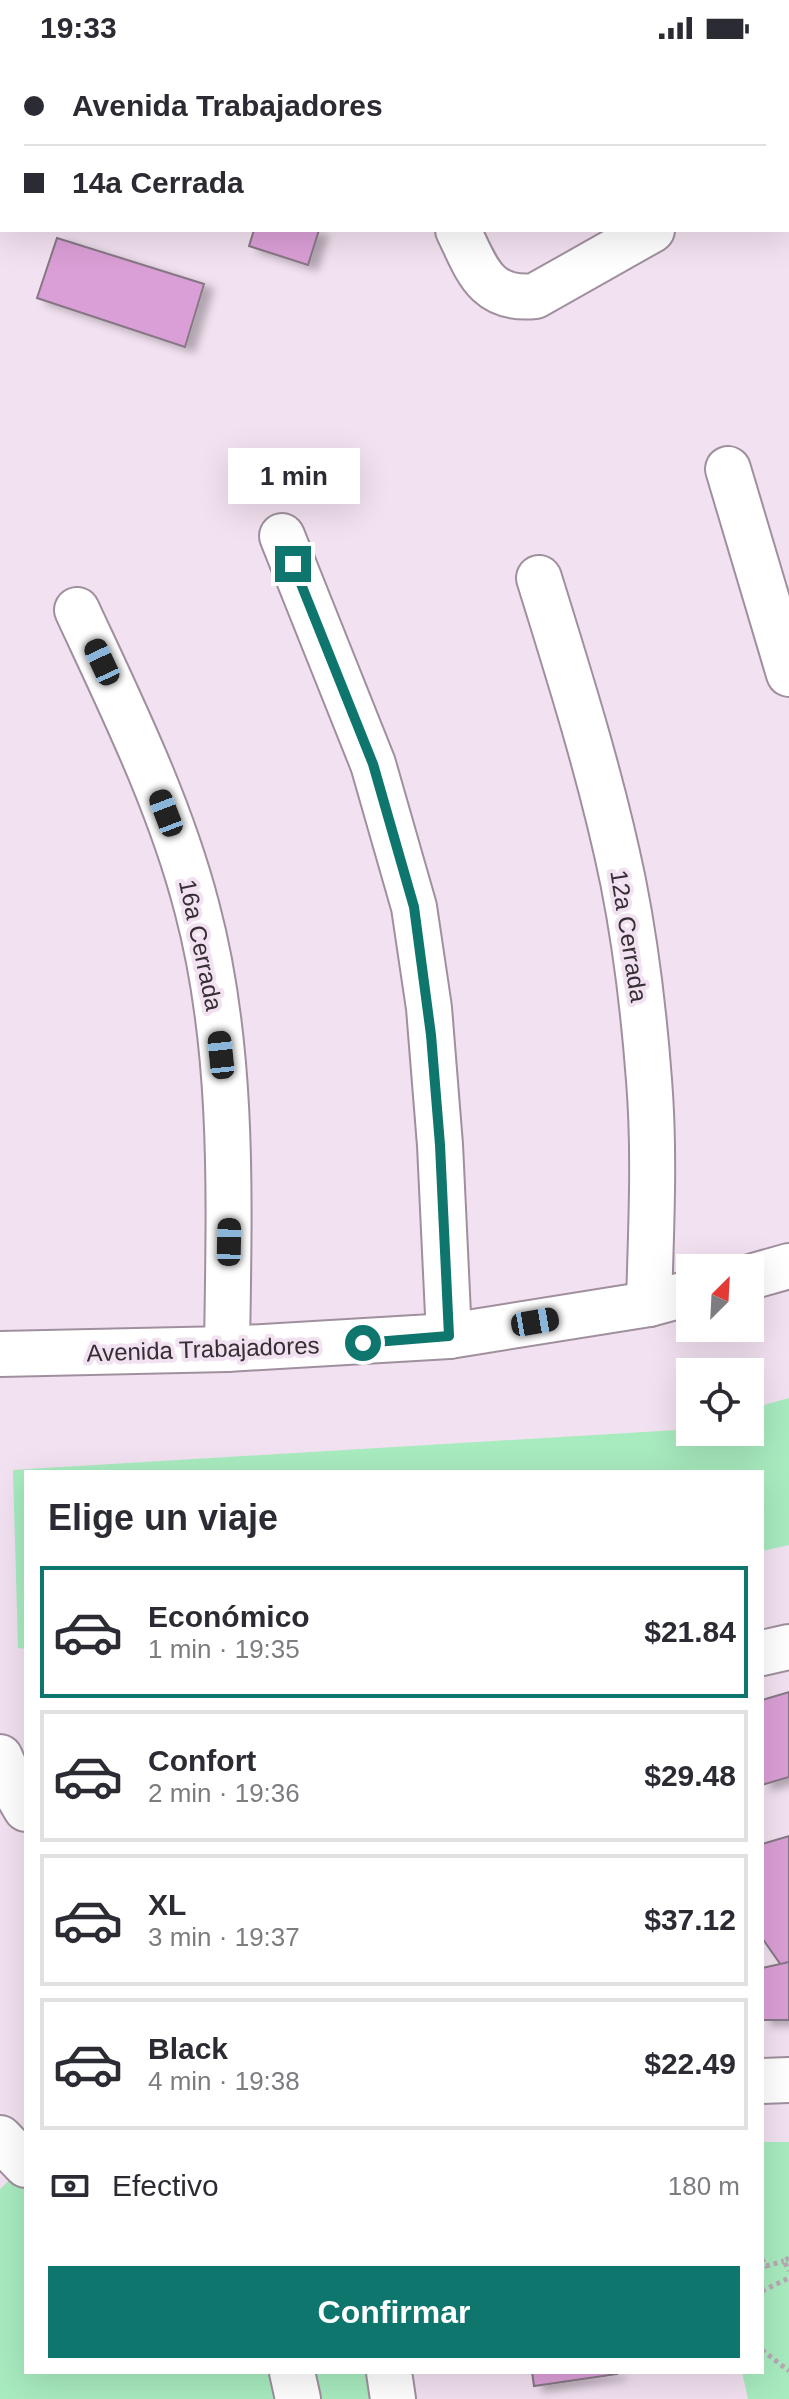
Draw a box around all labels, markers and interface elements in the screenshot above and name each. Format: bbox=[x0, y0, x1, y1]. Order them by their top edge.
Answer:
text: 19:33 bbox=[40, 11, 117, 44]
text: Avenida Trabajadores bbox=[72, 89, 383, 122]
text: 14a Cerrada bbox=[72, 166, 244, 199]
callout: 1 min bbox=[227, 448, 359, 504]
text: 1 min bbox=[260, 461, 328, 491]
route end bbox=[275, 546, 311, 582]
car bbox=[81, 635, 123, 689]
car bbox=[146, 786, 186, 840]
street label: 12a Cerrada bbox=[605, 868, 653, 1005]
street label: 16a Cerrada bbox=[174, 877, 228, 1014]
car bbox=[207, 1030, 235, 1080]
car bbox=[217, 1218, 241, 1266]
north arrow bbox=[676, 1254, 764, 1342]
map controls bbox=[676, 1254, 764, 1446]
car bbox=[509, 1306, 561, 1338]
route start bbox=[345, 1325, 381, 1361]
street label: Avenida Trabajadores bbox=[86, 1331, 320, 1367]
button: locate bbox=[676, 1358, 764, 1446]
text: Elige un viaje bbox=[48, 1497, 278, 1538]
icon: car bbox=[52, 1596, 124, 1668]
text: Económico bbox=[148, 1600, 310, 1633]
text: $21.84 bbox=[644, 1615, 736, 1648]
text: 1 min · 19:35 bbox=[148, 1634, 300, 1664]
icon: car bbox=[52, 1740, 124, 1812]
text: Confort bbox=[148, 1744, 256, 1777]
text: $29.48 bbox=[644, 1759, 736, 1792]
text: 2 min · 19:36 bbox=[148, 1778, 300, 1808]
icon: car bbox=[52, 1884, 124, 1956]
text: XL bbox=[148, 1888, 186, 1921]
text: $37.12 bbox=[644, 1903, 736, 1936]
text: 3 min · 19:37 bbox=[148, 1922, 300, 1952]
icon: car bbox=[52, 2028, 124, 2100]
text: Black bbox=[148, 2032, 228, 2065]
text: $22.49 bbox=[644, 2047, 736, 2080]
text: 4 min · 19:38 bbox=[148, 2066, 300, 2096]
icon: cash bbox=[48, 2164, 92, 2208]
text: Efectivo bbox=[112, 2169, 219, 2202]
text: 180 m bbox=[668, 2171, 740, 2201]
button: Confirmar bbox=[48, 2266, 740, 2358]

